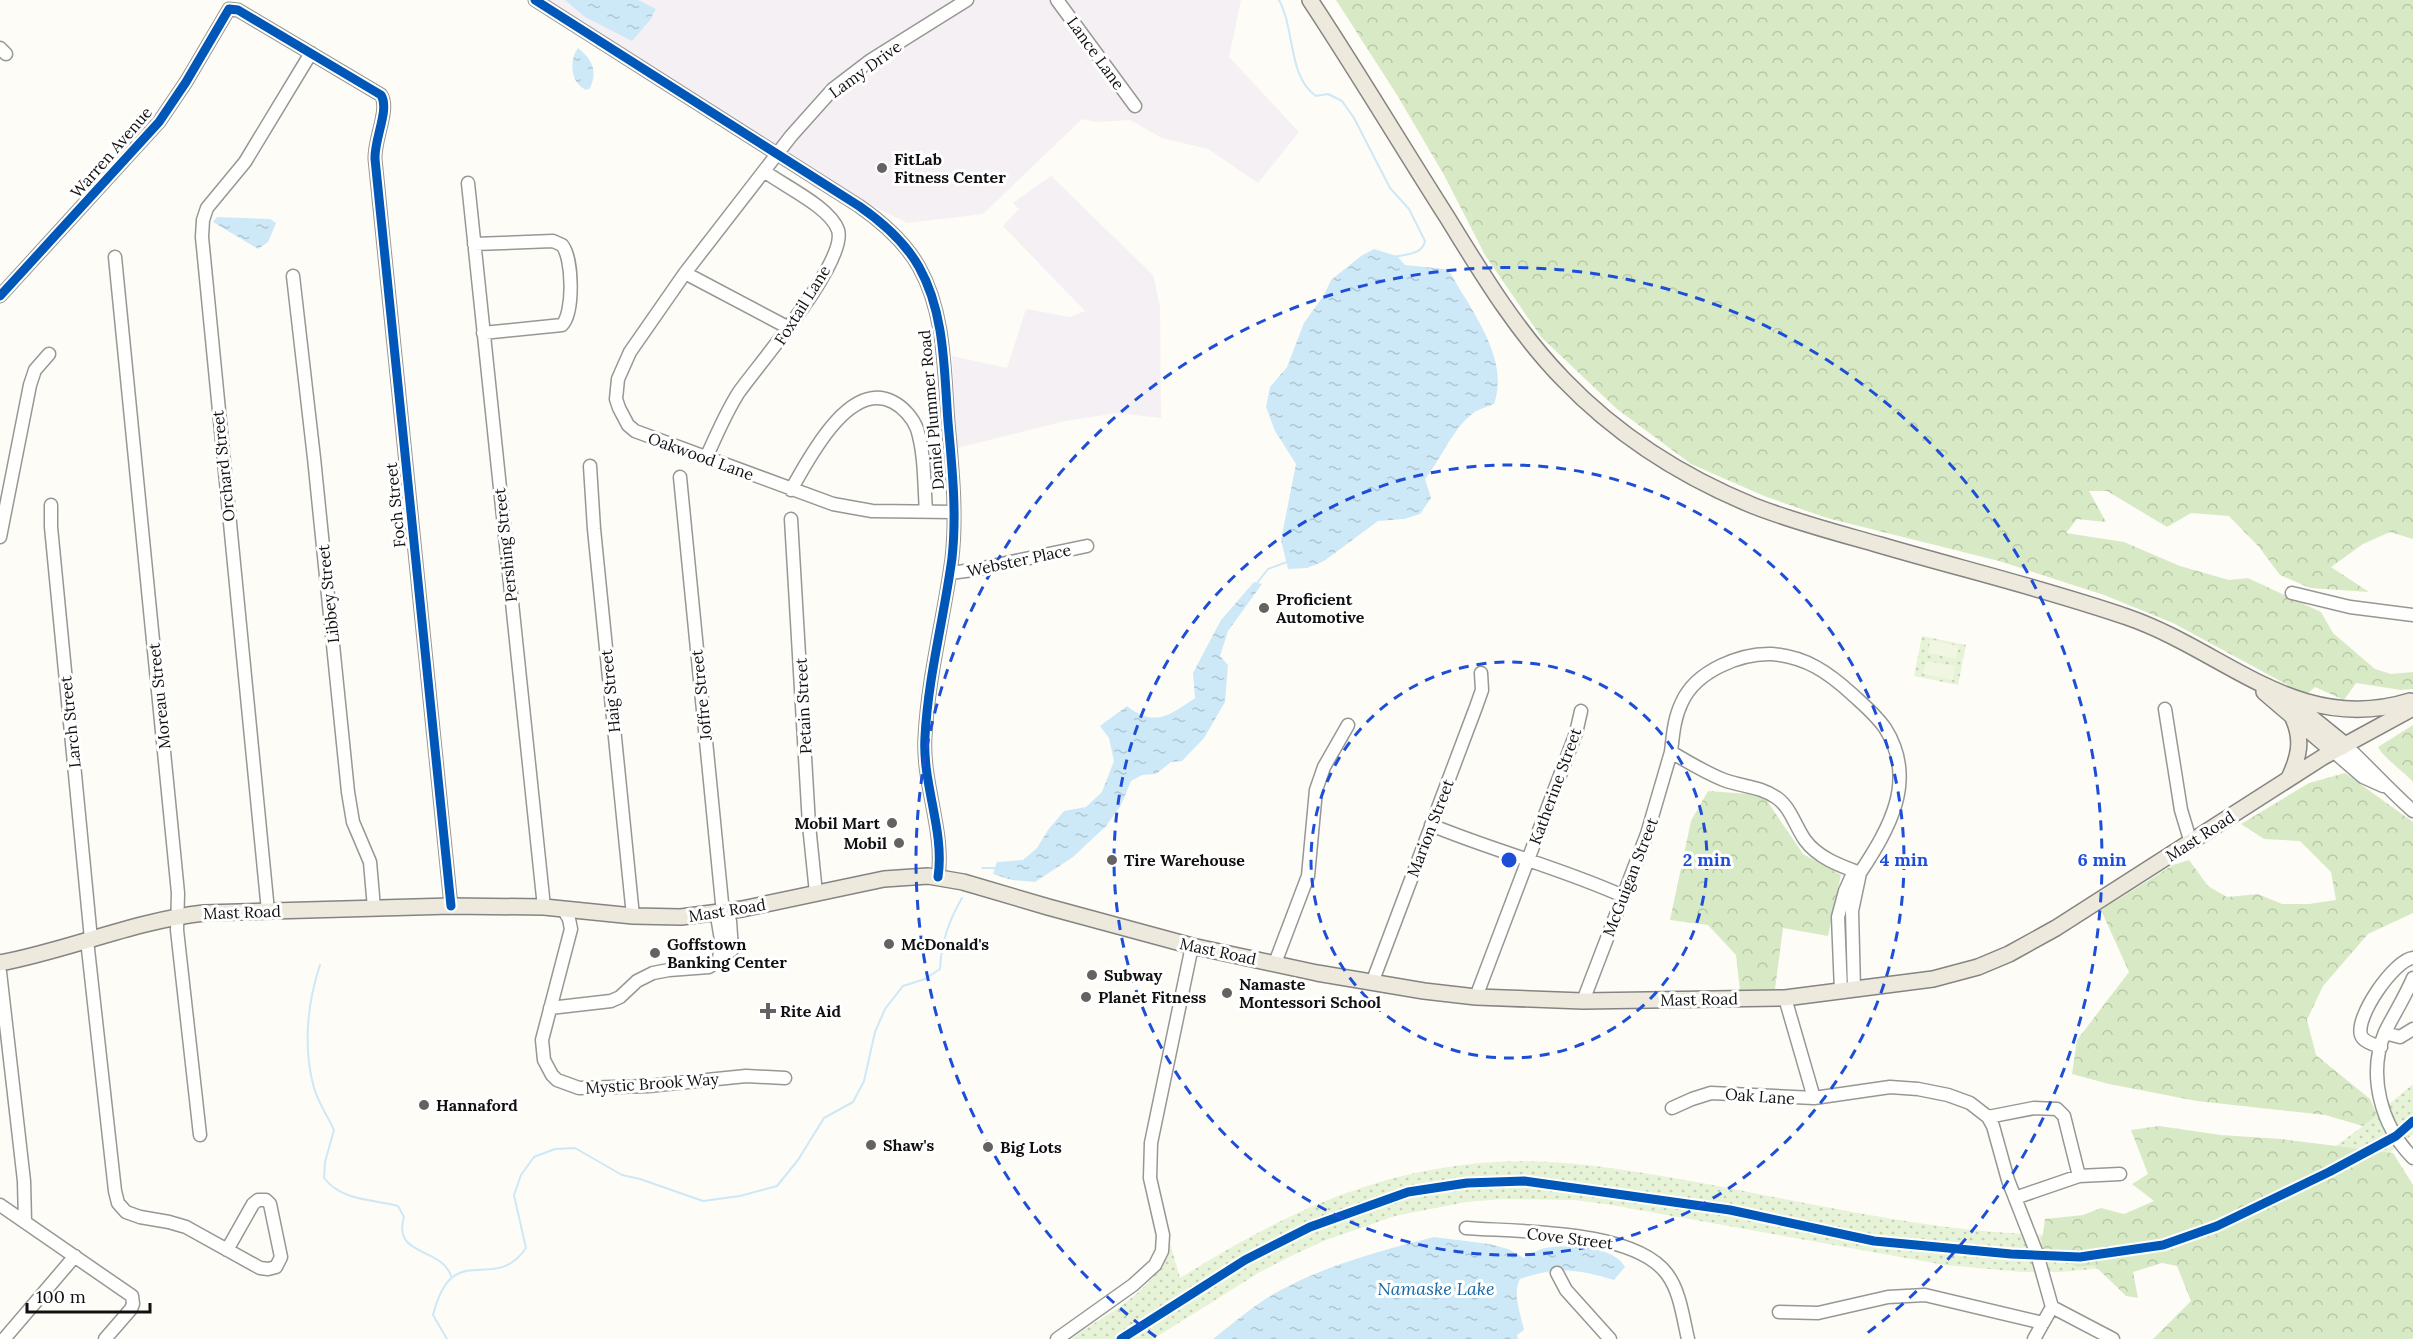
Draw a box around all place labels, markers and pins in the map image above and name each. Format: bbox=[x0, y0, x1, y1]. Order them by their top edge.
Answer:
place label: FitLab Fitness Center bbox=[894, 149, 1006, 187]
marker: FitLab Fitness Center bbox=[875, 161, 889, 175]
place label: Proficient Automotive bbox=[1276, 589, 1365, 627]
marker: Proficient Automotive bbox=[1257, 601, 1271, 615]
place label: Mobil Mart bbox=[794, 813, 880, 833]
marker: Mobil Mart bbox=[885, 816, 899, 830]
place label: Mobil bbox=[843, 833, 887, 853]
marker: Mobil bbox=[892, 836, 906, 850]
place label: Tire Warehouse bbox=[1124, 850, 1245, 870]
centre of rings bbox=[1499, 850, 1519, 870]
marker: Tire Warehouse bbox=[1105, 853, 1119, 867]
place label: Goffstown Banking Center bbox=[667, 934, 787, 972]
place label: McDonald's bbox=[901, 934, 989, 954]
marker: McDonald's bbox=[882, 937, 896, 951]
marker: Goffstown Banking Center bbox=[648, 946, 662, 960]
place label: Subway bbox=[1104, 965, 1162, 985]
marker: Subway bbox=[1085, 968, 1099, 982]
place label: Namaste Montessori School bbox=[1239, 974, 1381, 1012]
marker: Namaste Montessori School bbox=[1220, 986, 1234, 1000]
place label: Planet Fitness bbox=[1098, 987, 1206, 1007]
marker: Planet Fitness bbox=[1079, 990, 1093, 1004]
place label: Rite Aid bbox=[780, 1001, 841, 1021]
marker: Rite Aid bbox=[761, 1004, 775, 1018]
place label: Hannaford bbox=[436, 1095, 518, 1115]
marker: Hannaford bbox=[417, 1098, 431, 1112]
place label: Shaw's bbox=[883, 1135, 934, 1155]
place label: Big Lots bbox=[1000, 1137, 1062, 1157]
marker: Shaw's bbox=[864, 1138, 878, 1152]
marker: Big Lots bbox=[981, 1140, 995, 1154]

